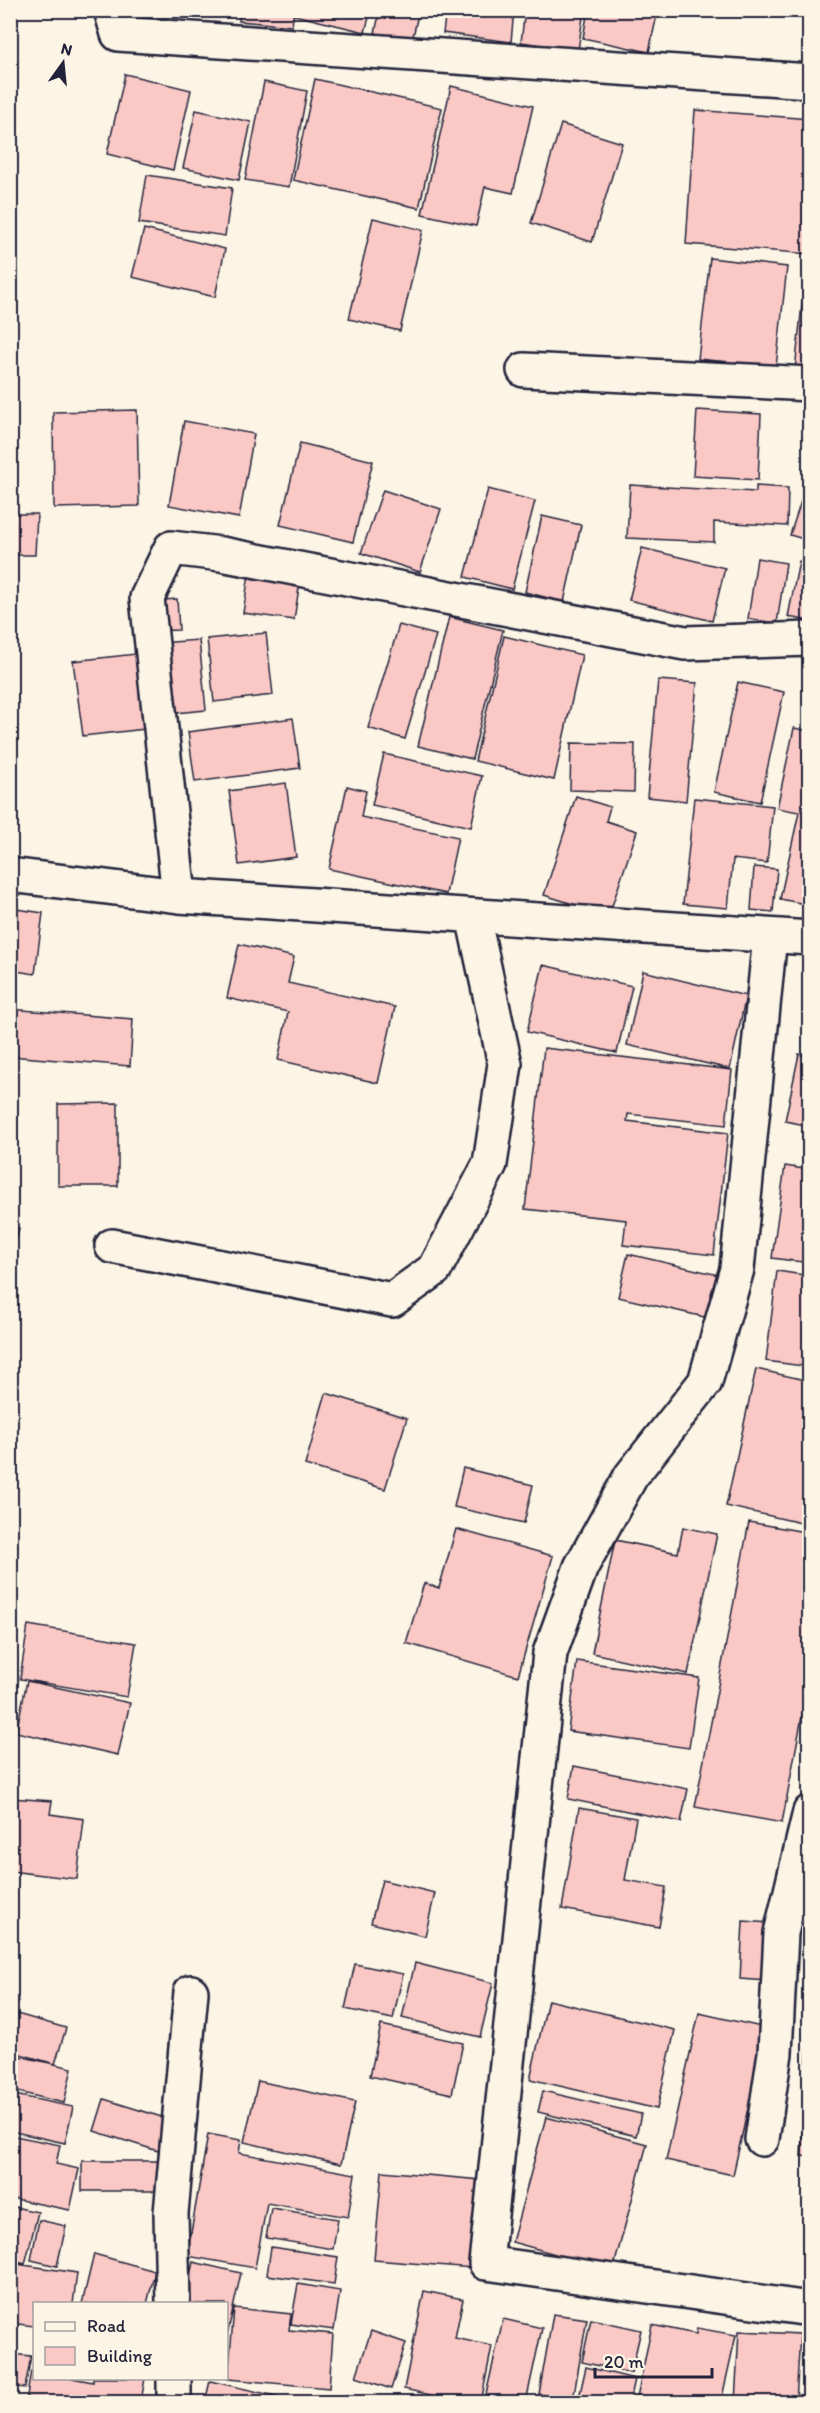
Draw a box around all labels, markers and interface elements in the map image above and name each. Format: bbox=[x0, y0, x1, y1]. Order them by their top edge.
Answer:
north arrow bbox=[33, 33, 93, 93]
text: N bbox=[59, 38, 74, 60]
legend bbox=[33, 2302, 228, 2380]
text: Road bbox=[87, 2315, 126, 2337]
scale bar bbox=[595, 2341, 712, 2379]
text: Building bbox=[87, 2345, 153, 2367]
text: 20 m bbox=[604, 2351, 644, 2373]

